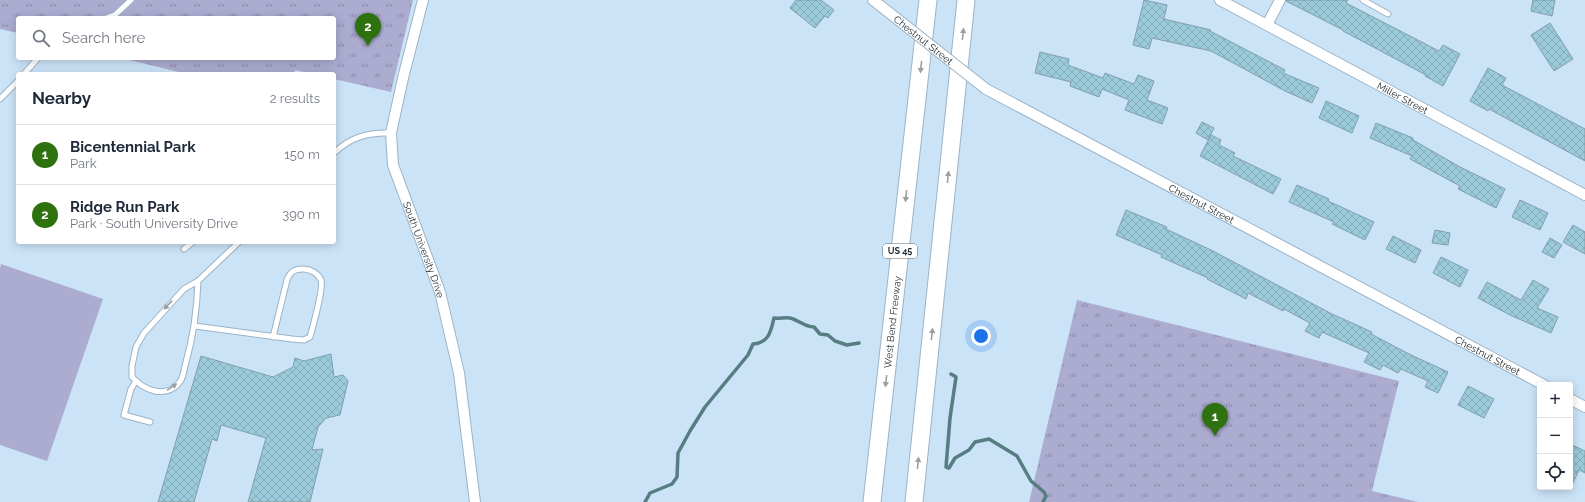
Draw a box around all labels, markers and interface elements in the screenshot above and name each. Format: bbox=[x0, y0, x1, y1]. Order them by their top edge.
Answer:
pin: 2 bbox=[355, 13, 381, 46]
street label: Chestnut Street bbox=[892, 14, 956, 67]
search box bbox=[16, 16, 336, 60]
icon: search bbox=[30, 27, 52, 49]
one-way arrow bbox=[960, 27, 966, 40]
text: Search here bbox=[62, 29, 145, 47]
one-way arrow bbox=[918, 61, 924, 73]
street label: Miller Street bbox=[1375, 80, 1430, 116]
text: Nearby bbox=[32, 88, 91, 108]
text: 2 results bbox=[270, 91, 320, 106]
text: Bicentennial Park bbox=[70, 138, 196, 156]
text: 1 bbox=[42, 147, 48, 162]
text: 150 m bbox=[284, 147, 320, 162]
text: Park bbox=[70, 156, 97, 171]
one-way arrow bbox=[945, 171, 951, 183]
street label: Chestnut Street bbox=[1167, 182, 1236, 226]
one-way arrow bbox=[903, 190, 910, 202]
text: Ridge Run Park bbox=[70, 198, 179, 216]
street label: South University Drive bbox=[401, 200, 446, 299]
text: 2 bbox=[41, 207, 49, 222]
text: 390 m bbox=[282, 207, 320, 222]
text: Park · South University Drive bbox=[70, 216, 238, 231]
road number: US 45 bbox=[883, 244, 917, 258]
street label: West Bend Freeway bbox=[882, 275, 903, 369]
one-way arrow bbox=[164, 301, 173, 310]
your location bbox=[971, 326, 991, 346]
one-way arrow bbox=[928, 328, 935, 340]
street label: Chestnut Street bbox=[1453, 334, 1523, 378]
one-way arrow bbox=[882, 375, 889, 387]
map controls bbox=[1537, 382, 1573, 490]
button: + bbox=[1537, 382, 1573, 418]
one-way arrow bbox=[167, 383, 178, 391]
pin: 1 bbox=[1202, 403, 1228, 436]
button: − bbox=[1537, 418, 1573, 454]
button: locate bbox=[1537, 454, 1573, 490]
one-way arrow bbox=[915, 457, 922, 469]

